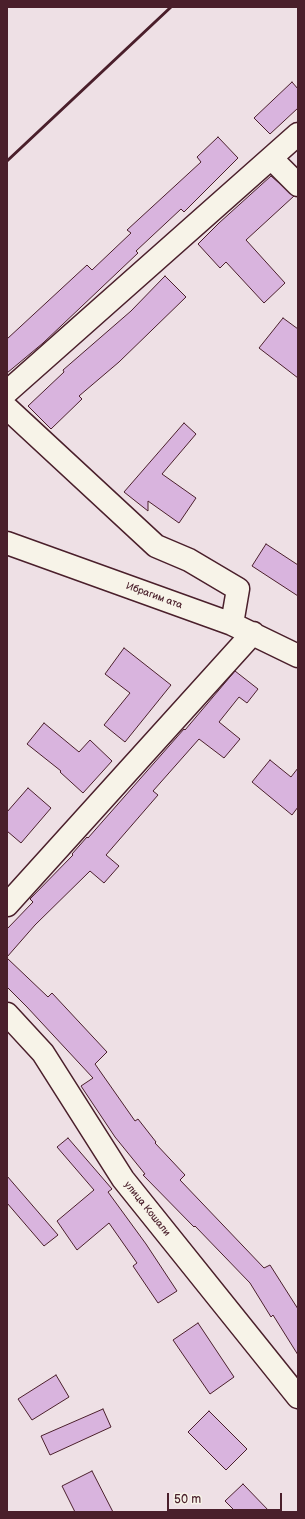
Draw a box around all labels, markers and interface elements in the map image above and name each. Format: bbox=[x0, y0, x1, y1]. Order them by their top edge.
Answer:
street label: Ибрагим ата bbox=[124, 580, 184, 612]
street label: улица Кошали bbox=[121, 1179, 173, 1239]
scale bar bbox=[169, 1485, 284, 1511]
text: 50 m bbox=[174, 1492, 201, 1507]

